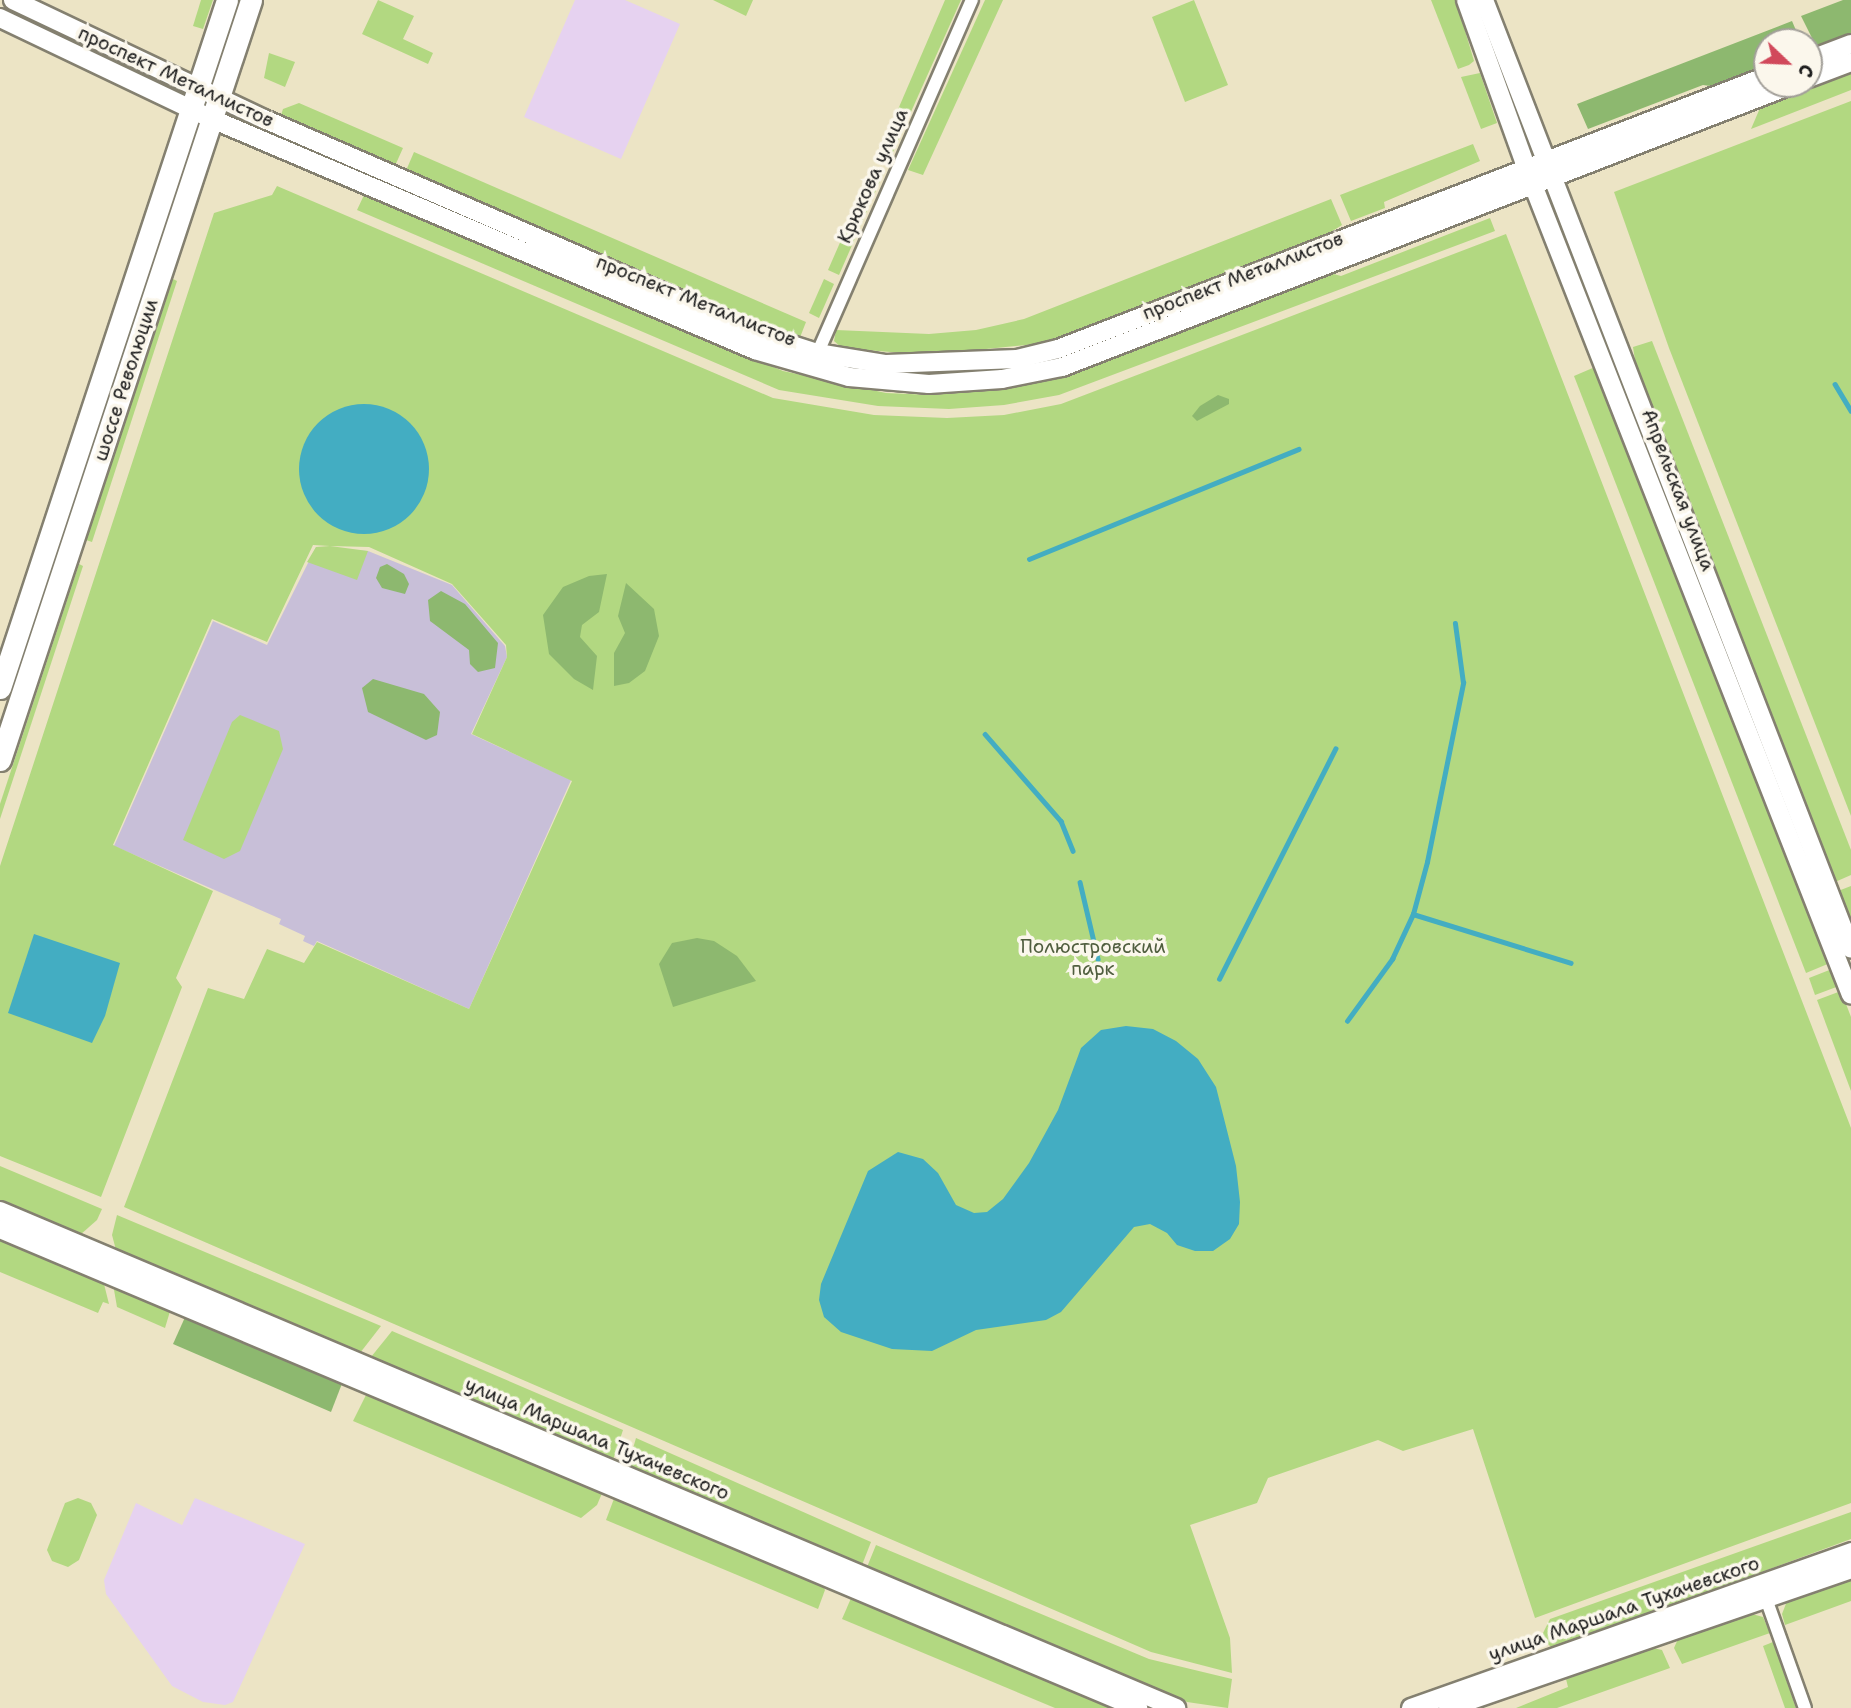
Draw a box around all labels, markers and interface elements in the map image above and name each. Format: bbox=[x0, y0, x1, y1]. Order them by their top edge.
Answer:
street label: проспект Металлистов bbox=[75, 22, 277, 132]
north arrow bbox=[1753, 28, 1823, 98]
text: С bbox=[1792, 60, 1820, 81]
street label: Крюкова улица bbox=[833, 105, 913, 247]
street label: проспект Металлистов bbox=[1139, 227, 1347, 325]
street label: проспект Металлистов bbox=[593, 251, 799, 351]
street label: шоссе Революции bbox=[89, 296, 163, 464]
street label: Апрельская улица bbox=[1637, 406, 1719, 574]
park label: Полюстровский парк bbox=[1020, 936, 1166, 980]
street label: улица Маршала Тухачевского bbox=[461, 1373, 733, 1505]
street label: улица Маршала Тухачевского bbox=[1486, 1552, 1762, 1666]

